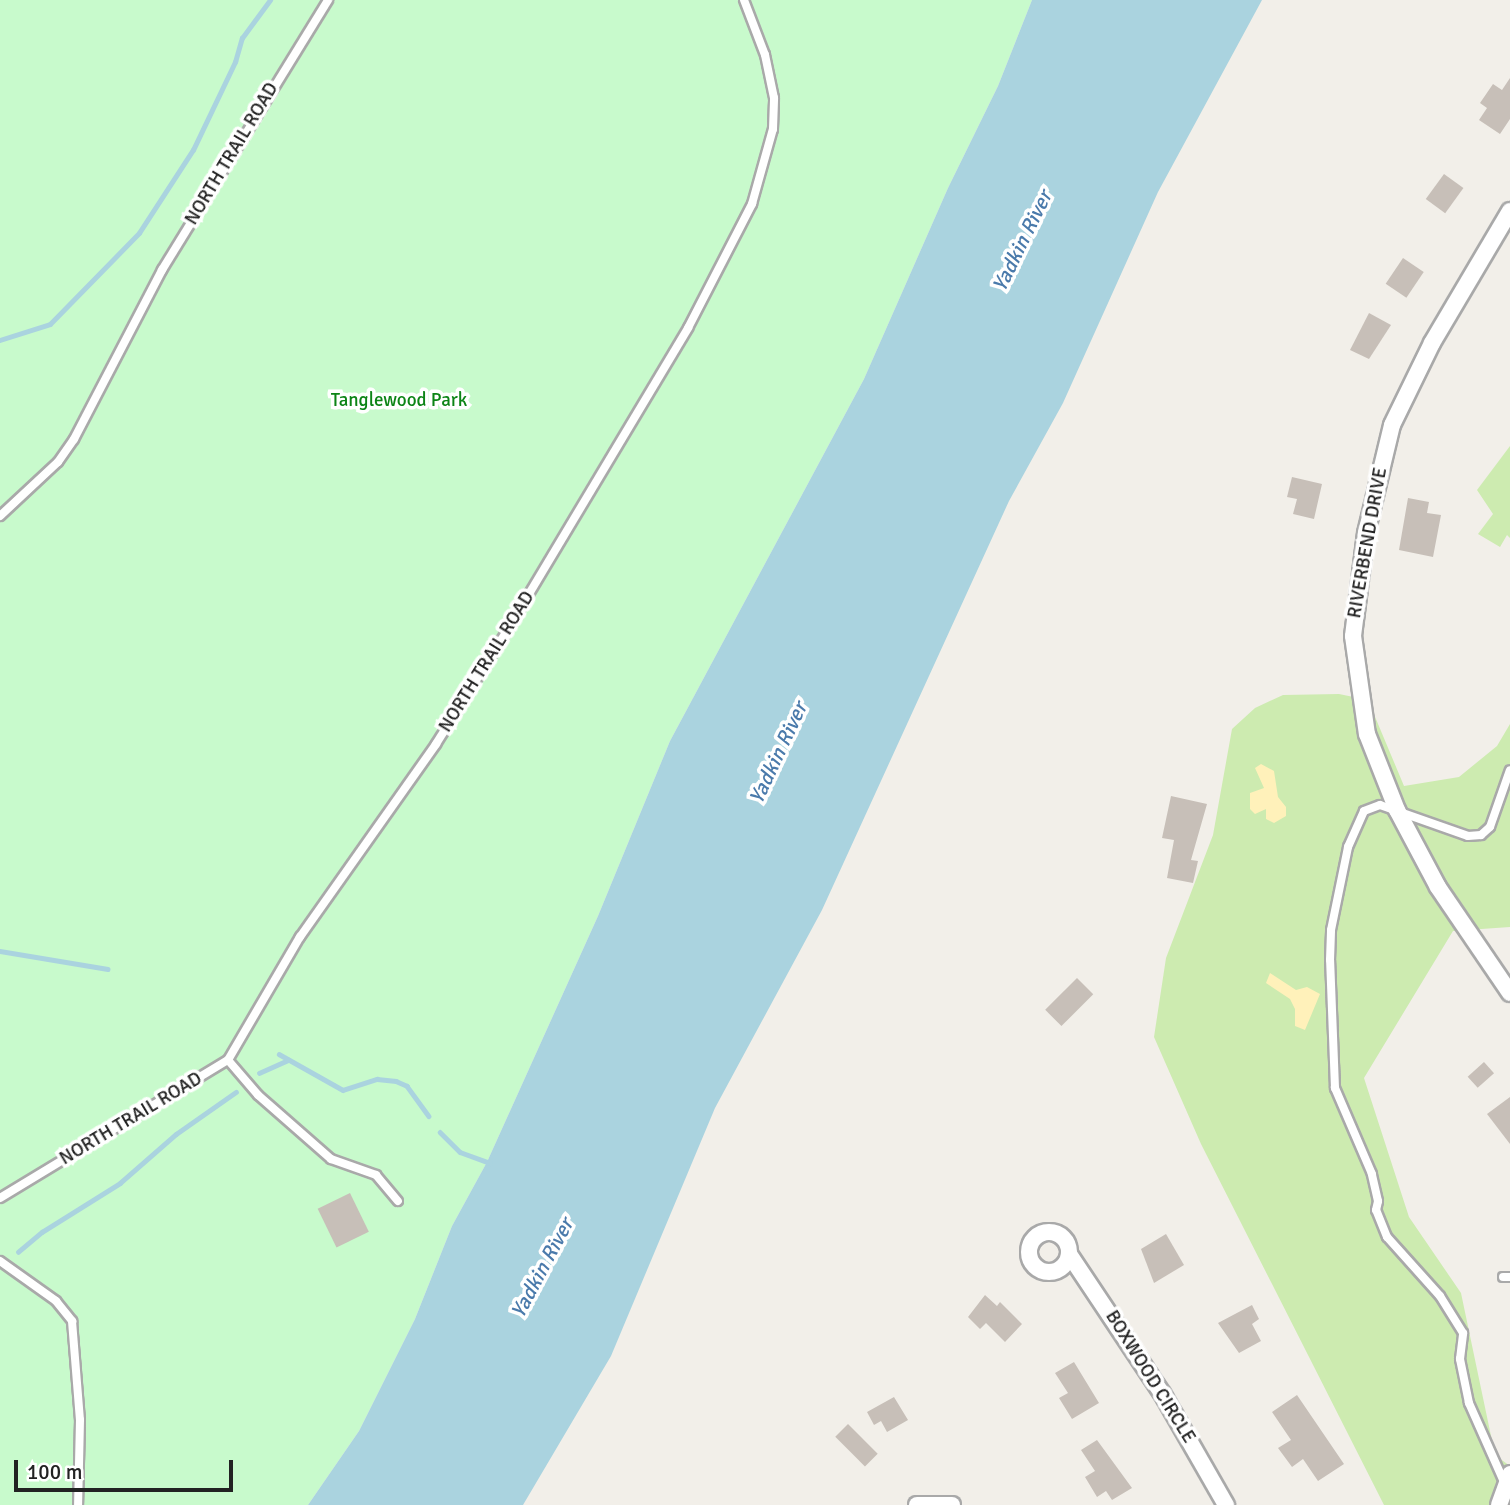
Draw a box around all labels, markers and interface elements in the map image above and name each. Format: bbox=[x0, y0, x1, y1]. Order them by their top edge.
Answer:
street label: NORTH TRAIL ROAD bbox=[180, 79, 284, 229]
water label: Yadkin River bbox=[987, 186, 1057, 296]
park label: Tanglewood Park bbox=[331, 390, 467, 412]
street label: RIVERBEND DRIVE bbox=[1344, 466, 1392, 620]
street label: NORTH TRAIL ROAD bbox=[434, 587, 540, 737]
water label: Yadkin River bbox=[744, 698, 812, 808]
street label: NORTH TRAIL ROAD bbox=[56, 1067, 206, 1171]
water label: Yadkin River bbox=[505, 1214, 579, 1322]
street label: BOXWOOD CIRCLE bbox=[1100, 1306, 1200, 1448]
scale bar bbox=[18, 1446, 236, 1490]
text: 100 m bbox=[27, 1459, 82, 1485]

